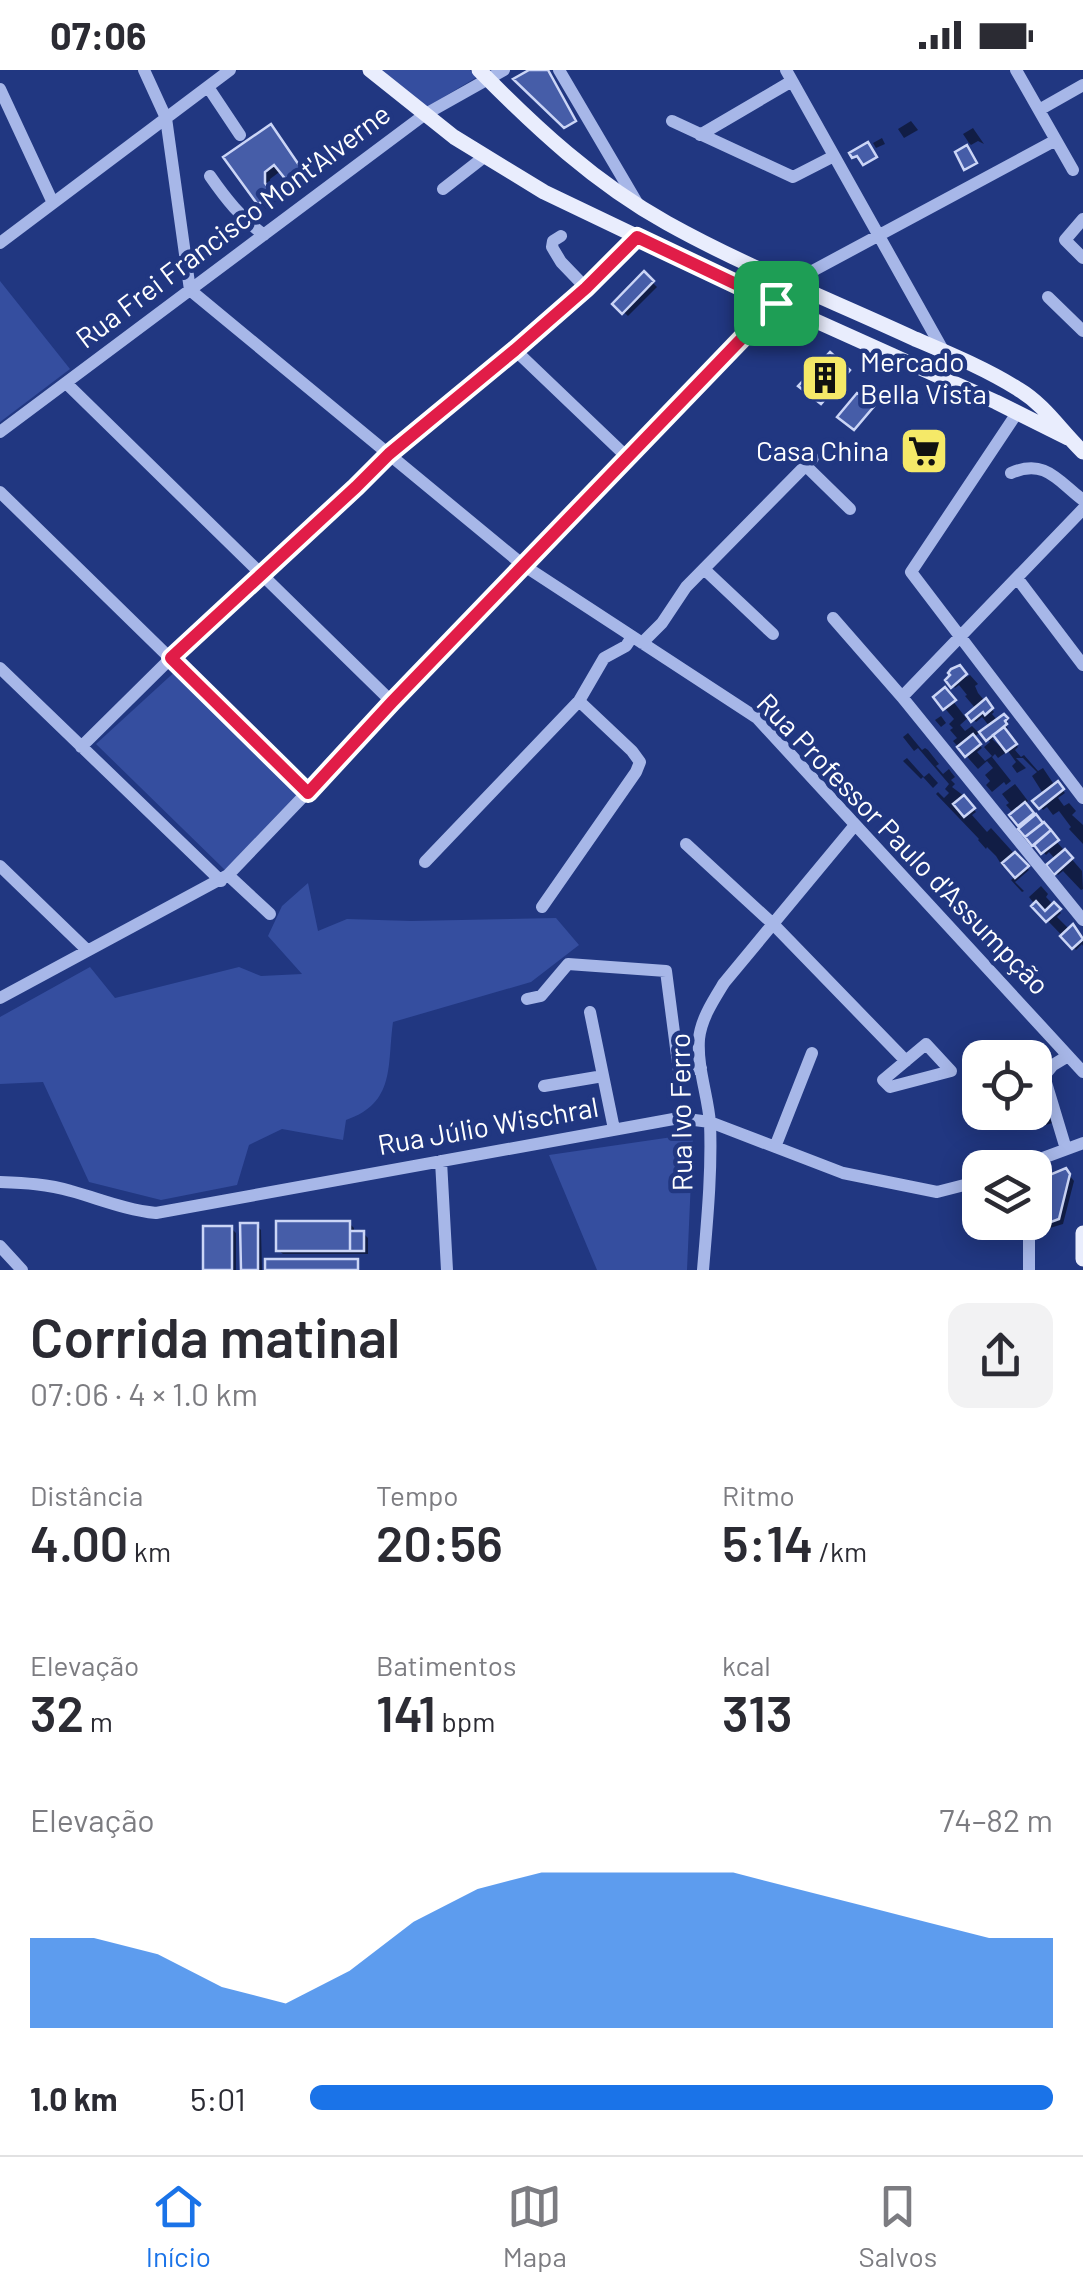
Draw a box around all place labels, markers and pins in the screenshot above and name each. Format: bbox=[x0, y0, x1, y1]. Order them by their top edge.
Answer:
pin bbox=[734, 261, 819, 346]
place label: Mercado Bella Vista bbox=[860, 344, 987, 410]
building icon: Mercado Bella Vista bbox=[799, 352, 851, 404]
supermarket icon: Casa China bbox=[898, 425, 950, 477]
place label: Casa China bbox=[756, 433, 889, 467]

